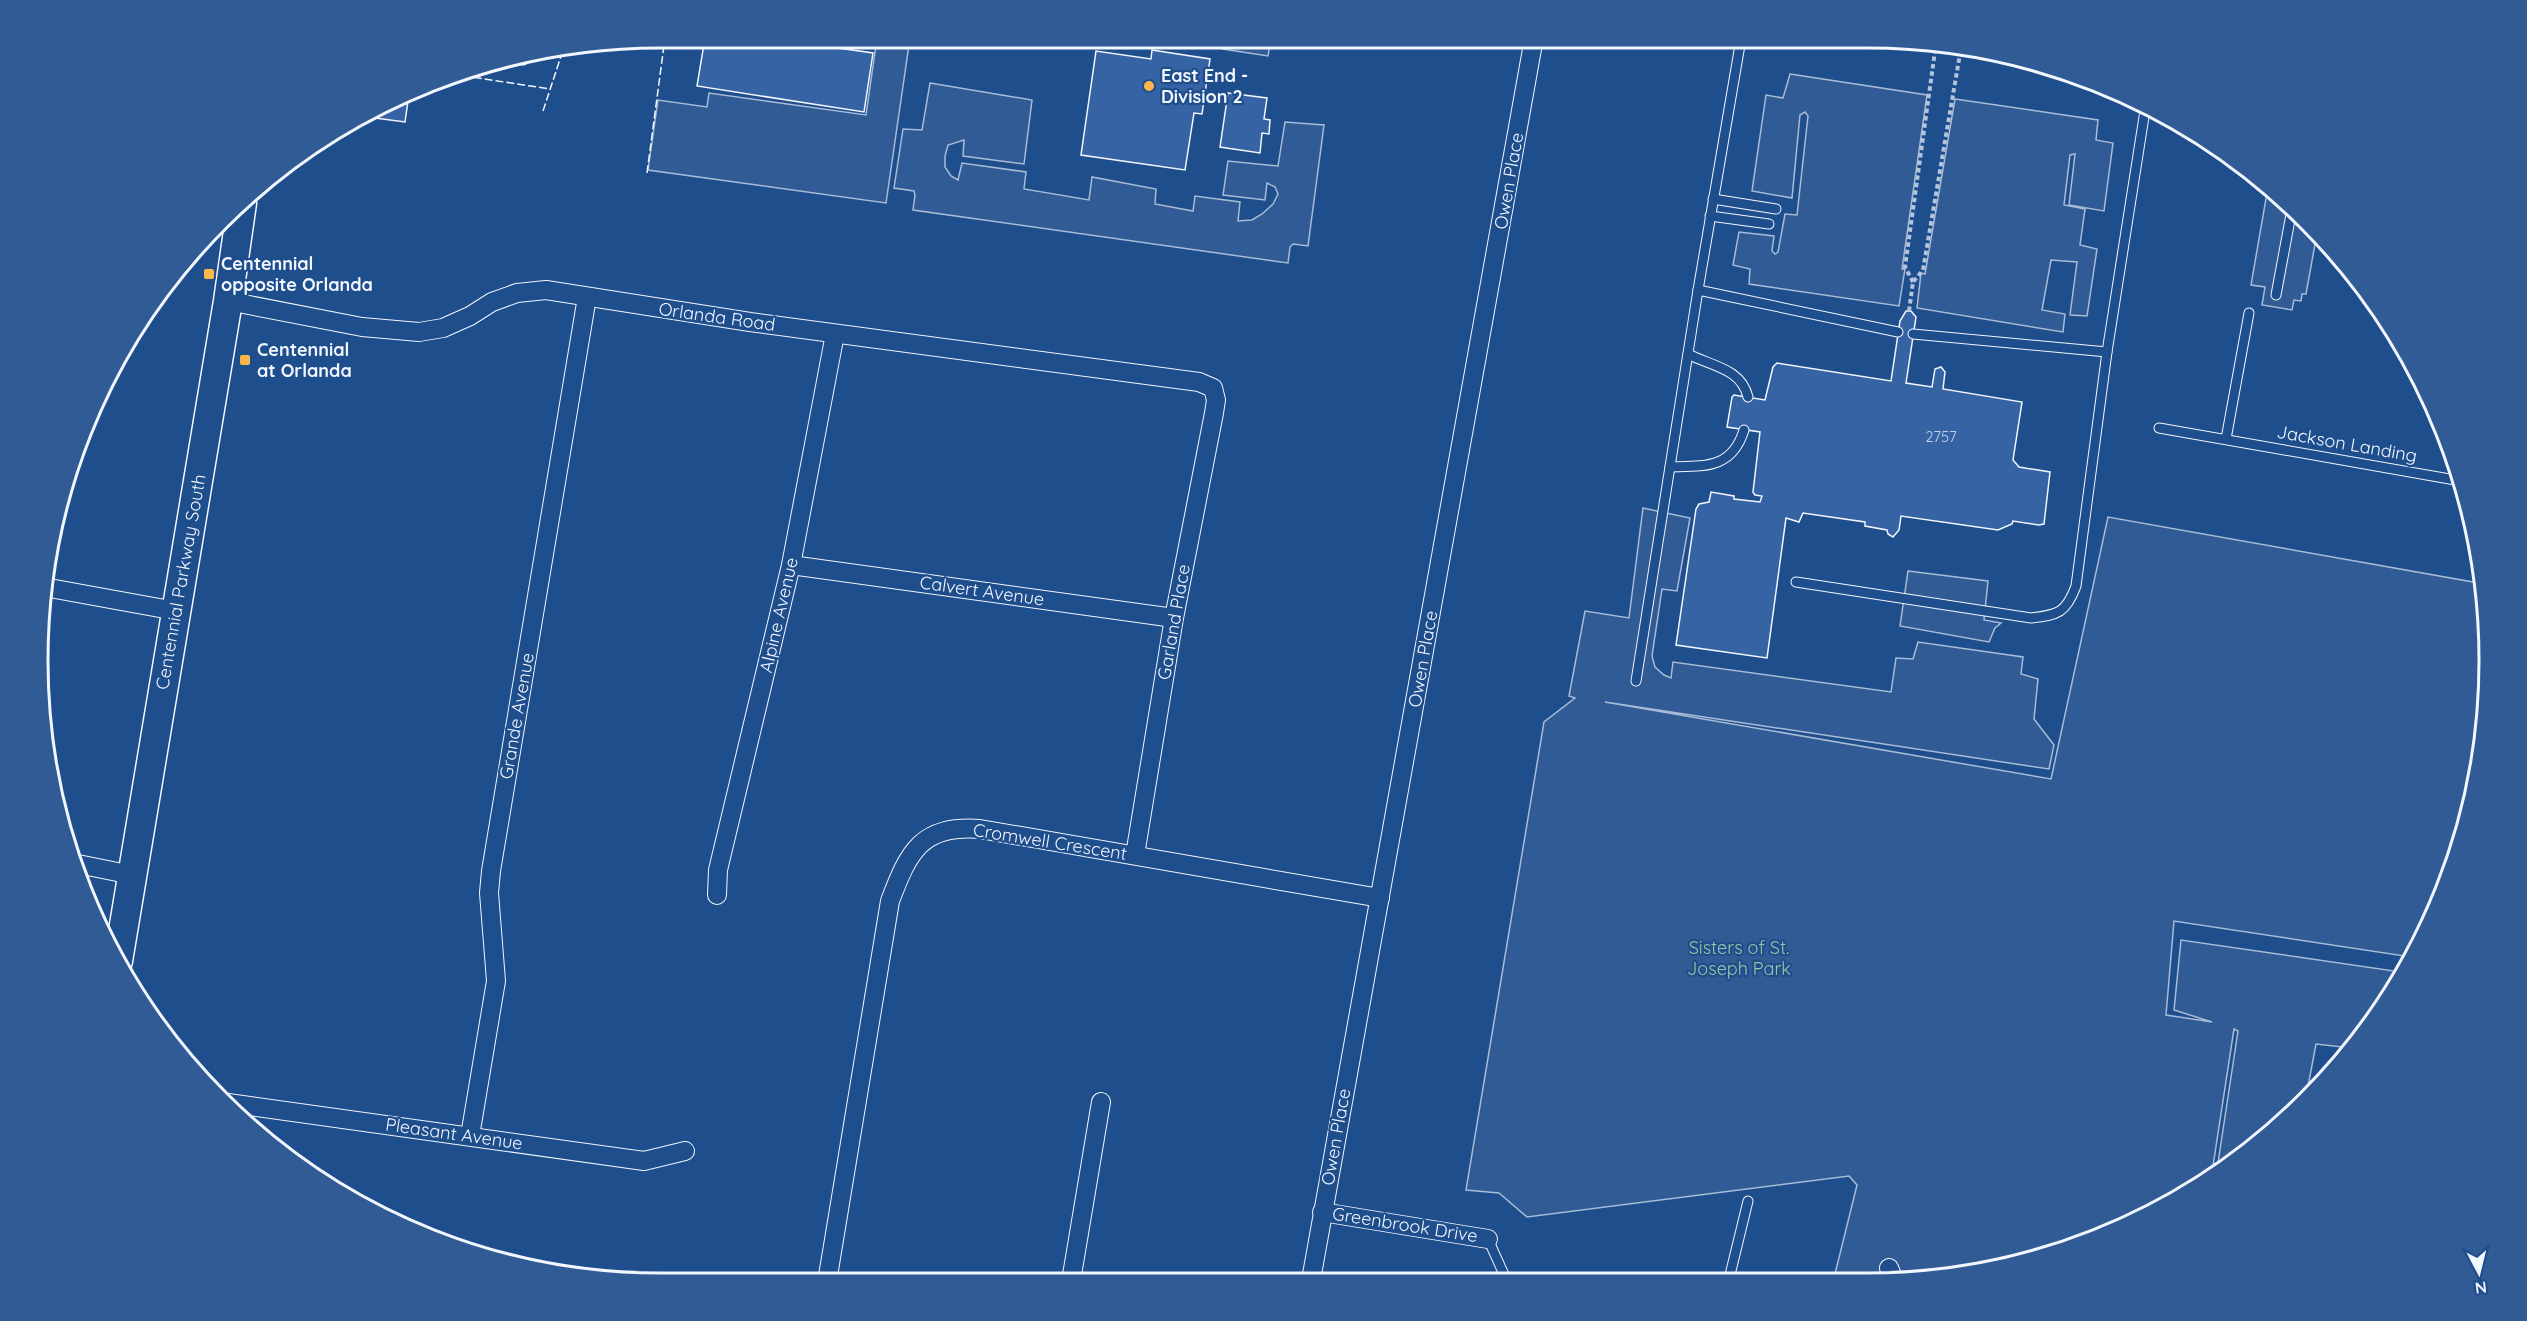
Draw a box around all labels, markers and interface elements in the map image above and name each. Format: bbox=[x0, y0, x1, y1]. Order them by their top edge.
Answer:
place label: East End - Division 2 bbox=[1161, 64, 1248, 108]
marker: East End - Division 2 bbox=[1142, 79, 1156, 93]
street label: Owen Place bbox=[1489, 131, 1528, 231]
place label: Centennial opposite Orlanda bbox=[221, 252, 373, 296]
marker: Centennial opposite Orlanda bbox=[202, 267, 216, 281]
street label: Orlanda Road bbox=[657, 297, 777, 336]
place label: Centennial at Orlanda bbox=[257, 338, 352, 382]
marker: Centennial at Orlanda bbox=[238, 353, 252, 367]
street label: Jackson Landing bbox=[2275, 420, 2419, 467]
house number: 2757 bbox=[1925, 427, 1957, 446]
street label: Centennial Parkway South bbox=[150, 472, 211, 691]
street label: Alpine Avenue bbox=[754, 555, 803, 675]
street label: Garland Place bbox=[1152, 562, 1195, 682]
street label: Calvert Avenue bbox=[918, 570, 1046, 611]
street label: Owen Place bbox=[1403, 609, 1442, 709]
street label: Grande Avenue bbox=[494, 651, 539, 781]
street label: Cromwell Crescent bbox=[972, 818, 1129, 865]
park label: Sisters of St. Joseph Park bbox=[1687, 936, 1791, 980]
street label: Owen Place bbox=[1316, 1087, 1355, 1187]
street label: Pleasant Avenue bbox=[384, 1112, 524, 1155]
street label: Greenbrook Drive bbox=[1331, 1202, 1479, 1247]
north arrow bbox=[2449, 1243, 2509, 1303]
text: N bbox=[2474, 1277, 2488, 1299]

